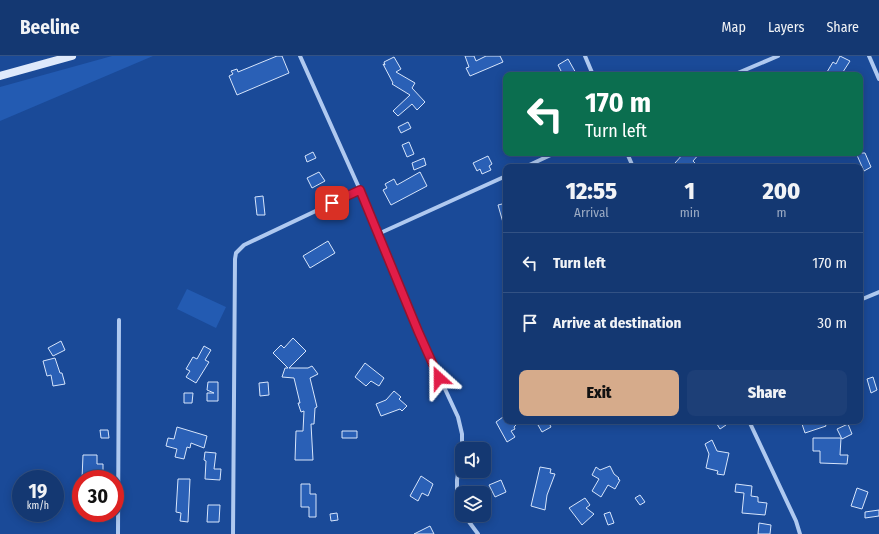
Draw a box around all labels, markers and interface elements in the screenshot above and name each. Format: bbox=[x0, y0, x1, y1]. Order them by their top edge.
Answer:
text: Beeline bbox=[20, 16, 80, 39]
text: Map bbox=[722, 19, 746, 36]
text: Layers bbox=[768, 19, 804, 36]
text: Share bbox=[826, 19, 859, 36]
text: 170 m bbox=[585, 86, 651, 119]
icon: left bbox=[519, 88, 571, 140]
text: Turn left bbox=[585, 120, 647, 142]
text: 12:55 bbox=[566, 177, 617, 205]
text: 1 bbox=[685, 177, 695, 205]
text: 200 bbox=[762, 177, 800, 205]
pin bbox=[315, 186, 349, 220]
icon: arrive bbox=[321, 192, 343, 214]
text: Arrival bbox=[574, 205, 609, 220]
text: min bbox=[680, 205, 700, 220]
text: m bbox=[776, 205, 786, 220]
icon: left bbox=[519, 252, 541, 274]
text: Turn left bbox=[553, 254, 606, 272]
text: 170 m bbox=[812, 254, 847, 272]
icon: arrive bbox=[519, 312, 541, 334]
text: Arrive at destination bbox=[553, 314, 681, 332]
text: 30 m bbox=[817, 314, 847, 332]
position arrow bbox=[418, 357, 460, 399]
button: Exit bbox=[519, 370, 679, 416]
button: Share bbox=[687, 370, 847, 416]
map controls bbox=[455, 442, 491, 522]
button: sound bbox=[455, 442, 491, 478]
speed limit sign: 30 bbox=[72, 470, 124, 522]
text: 19 bbox=[29, 479, 47, 503]
button: layers bbox=[455, 486, 491, 522]
text: km/h bbox=[27, 500, 49, 512]

